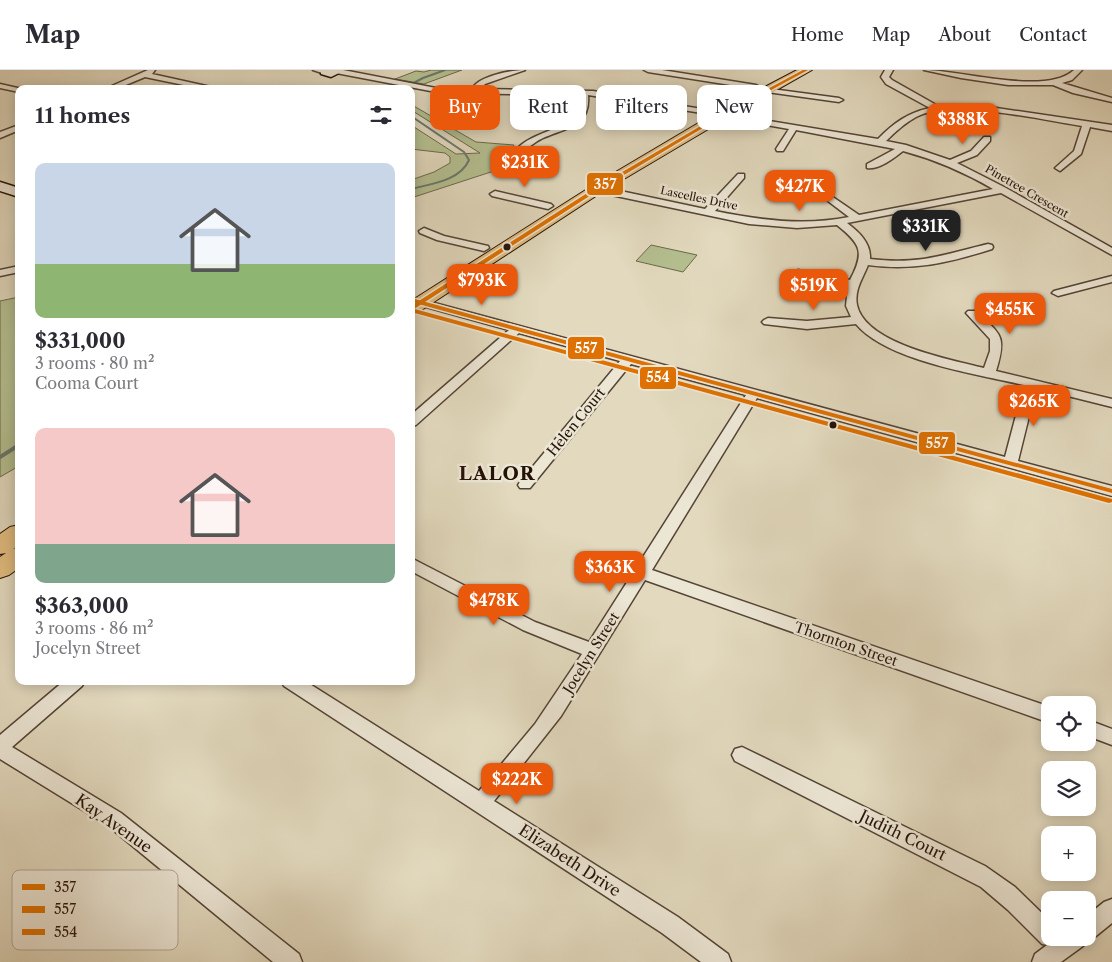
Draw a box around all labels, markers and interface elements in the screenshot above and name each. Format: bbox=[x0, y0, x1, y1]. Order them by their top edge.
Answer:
text: Map bbox=[25, 20, 80, 49]
text: Home bbox=[791, 24, 844, 46]
text: Map bbox=[872, 24, 910, 46]
text: About bbox=[938, 24, 991, 46]
text: Contact bbox=[1019, 24, 1087, 46]
chip: Buy bbox=[430, 85, 500, 130]
chip: Rent bbox=[510, 85, 586, 130]
chip: Filters bbox=[596, 85, 687, 130]
chip: New bbox=[697, 85, 772, 130]
icon: filters bbox=[367, 101, 395, 129]
pin: $388K bbox=[928, 102, 998, 145]
text: 11 homes bbox=[35, 103, 130, 128]
text: $388K bbox=[938, 109, 988, 129]
pin: $231K bbox=[490, 146, 560, 188]
text: $231K bbox=[501, 152, 549, 172]
street label: Pinetree Crescent bbox=[983, 161, 1071, 221]
pin: $427K bbox=[765, 170, 835, 212]
line badge: 357 bbox=[586, 172, 624, 196]
text: 357 bbox=[594, 175, 617, 193]
text: $427K bbox=[776, 176, 825, 196]
street label: Lascelles Drive bbox=[659, 183, 739, 213]
icon: home bbox=[170, 195, 260, 285]
pin: $331K bbox=[891, 210, 961, 252]
text: $331K bbox=[903, 216, 950, 236]
unlabelled marker bbox=[502, 242, 512, 252]
pin: $793K bbox=[447, 264, 517, 306]
pin: $519K bbox=[779, 268, 849, 311]
text: $793K bbox=[458, 270, 506, 290]
text: $519K bbox=[790, 275, 838, 295]
pin: $455K bbox=[975, 292, 1045, 335]
text: $455K bbox=[986, 299, 1034, 319]
text: $331,000 bbox=[35, 328, 126, 353]
line badge: 557 bbox=[567, 336, 605, 360]
text: 557 bbox=[575, 339, 598, 357]
text: 3 rooms · 80 m² bbox=[35, 353, 154, 373]
line badge: 554 bbox=[639, 366, 677, 390]
text: 554 bbox=[646, 368, 670, 386]
text: Cooma Court bbox=[35, 373, 139, 393]
street label: Helen Court bbox=[543, 384, 609, 460]
pin: $265K bbox=[999, 384, 1069, 427]
text: $265K bbox=[1009, 391, 1059, 411]
unlabelled marker bbox=[828, 420, 838, 430]
line badge: 557 bbox=[918, 431, 956, 455]
text: 557 bbox=[926, 434, 949, 452]
icon: home bbox=[170, 460, 260, 550]
district label: LALOR bbox=[459, 462, 536, 485]
pin: $363K bbox=[575, 550, 645, 593]
text: $363K bbox=[585, 557, 635, 577]
pin: $478K bbox=[459, 584, 529, 626]
text: $478K bbox=[469, 590, 519, 610]
text: $363,000 bbox=[35, 593, 129, 618]
street label: Jocelyn Street bbox=[558, 609, 623, 699]
text: 3 rooms · 86 m² bbox=[35, 618, 154, 638]
street label: Thornton Street bbox=[792, 618, 900, 670]
text: Jocelyn Street bbox=[35, 638, 141, 658]
map controls bbox=[1041, 696, 1096, 946]
button: locate bbox=[1041, 696, 1096, 751]
button: layers bbox=[1041, 761, 1096, 816]
pin: $222K bbox=[482, 762, 552, 805]
text: $222K bbox=[492, 769, 542, 789]
street label: Kay Avenue bbox=[72, 789, 156, 857]
street label: Judith Court bbox=[854, 804, 950, 865]
street label: Elizabeth Drive bbox=[515, 820, 625, 900]
button: + bbox=[1041, 826, 1096, 881]
legend bbox=[12, 870, 178, 950]
text: 357 bbox=[54, 878, 76, 896]
button: − bbox=[1041, 891, 1096, 946]
text: 557 bbox=[54, 900, 76, 918]
text: 554 bbox=[54, 923, 77, 941]

